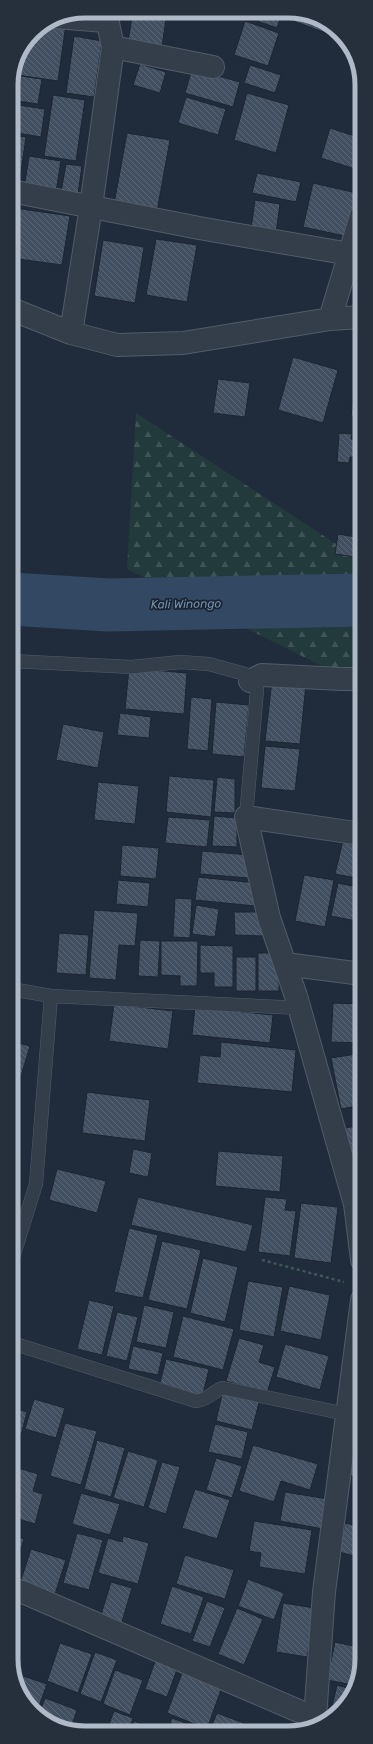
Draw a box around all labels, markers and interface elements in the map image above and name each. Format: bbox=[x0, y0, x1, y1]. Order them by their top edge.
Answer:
water label: Kali Winongo bbox=[150, 596, 222, 612]

